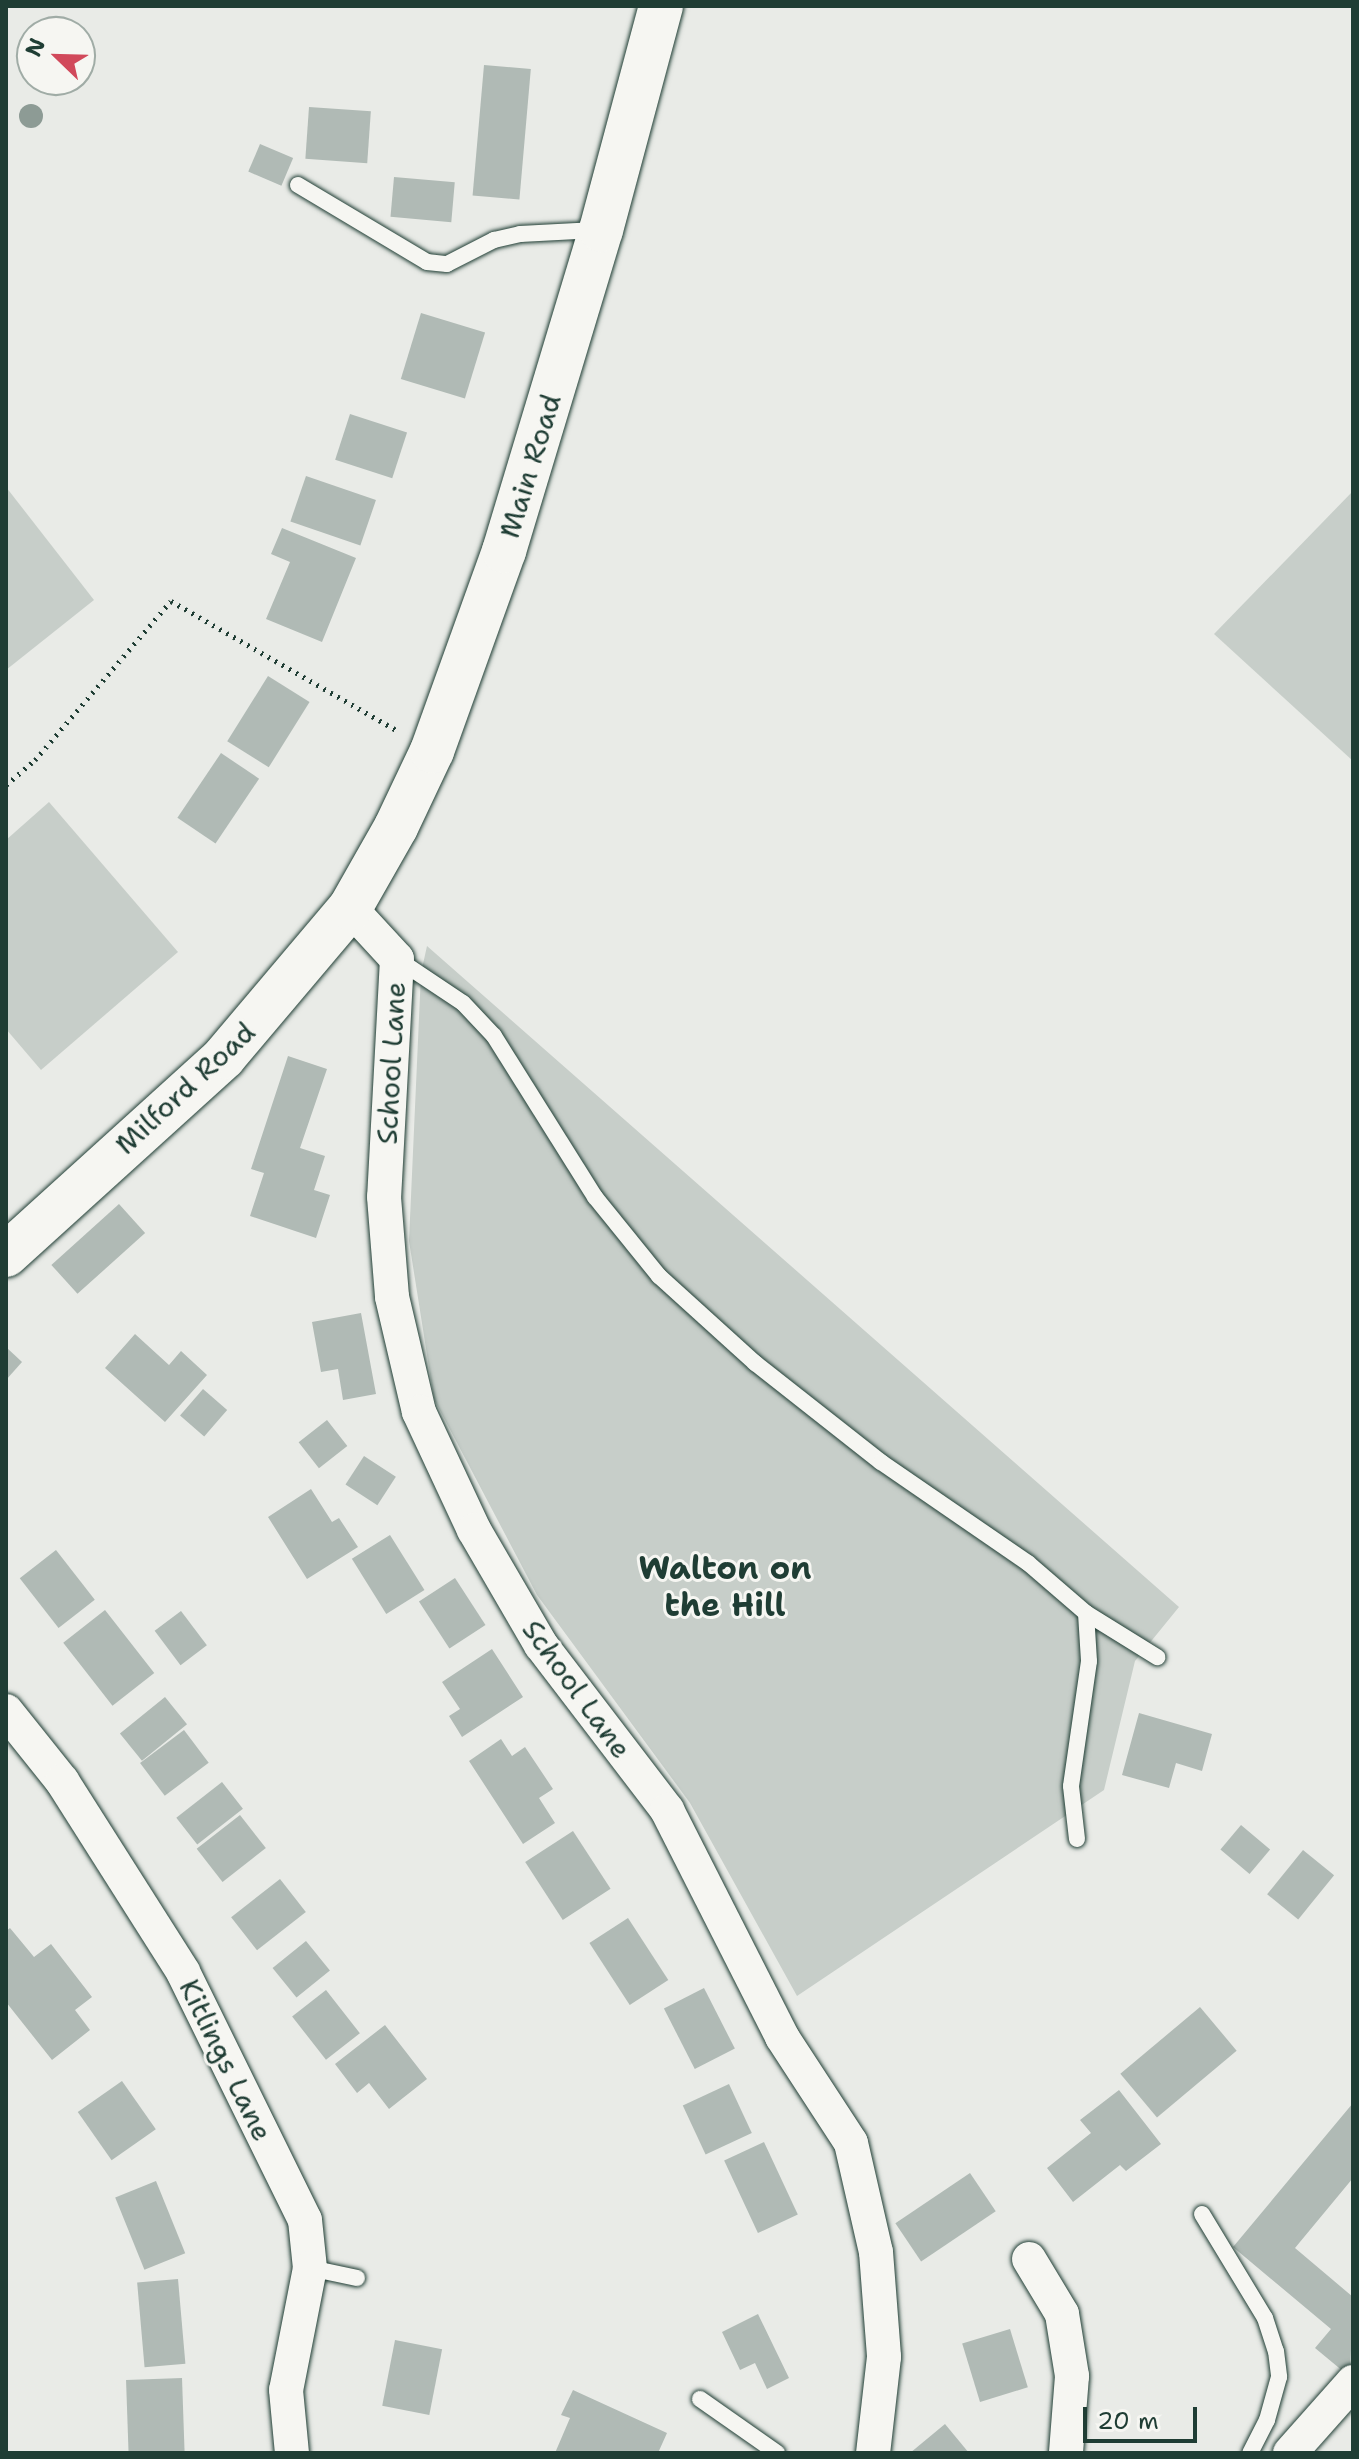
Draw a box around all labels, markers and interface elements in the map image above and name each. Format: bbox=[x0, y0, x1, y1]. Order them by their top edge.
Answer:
north arrow bbox=[16, 16, 96, 96]
text: N bbox=[19, 34, 52, 61]
street label: Main Road bbox=[492, 390, 568, 542]
street label: School Lane bbox=[370, 981, 412, 1145]
street label: Milford Road bbox=[108, 1015, 262, 1161]
district label: Walton on the Hill bbox=[639, 1550, 811, 1625]
street label: School Lane bbox=[516, 1613, 638, 1765]
street label: Kitlings Lane bbox=[172, 1974, 280, 2146]
scale bar bbox=[1087, 2391, 1201, 2441]
text: 20 m bbox=[1097, 2405, 1159, 2437]

